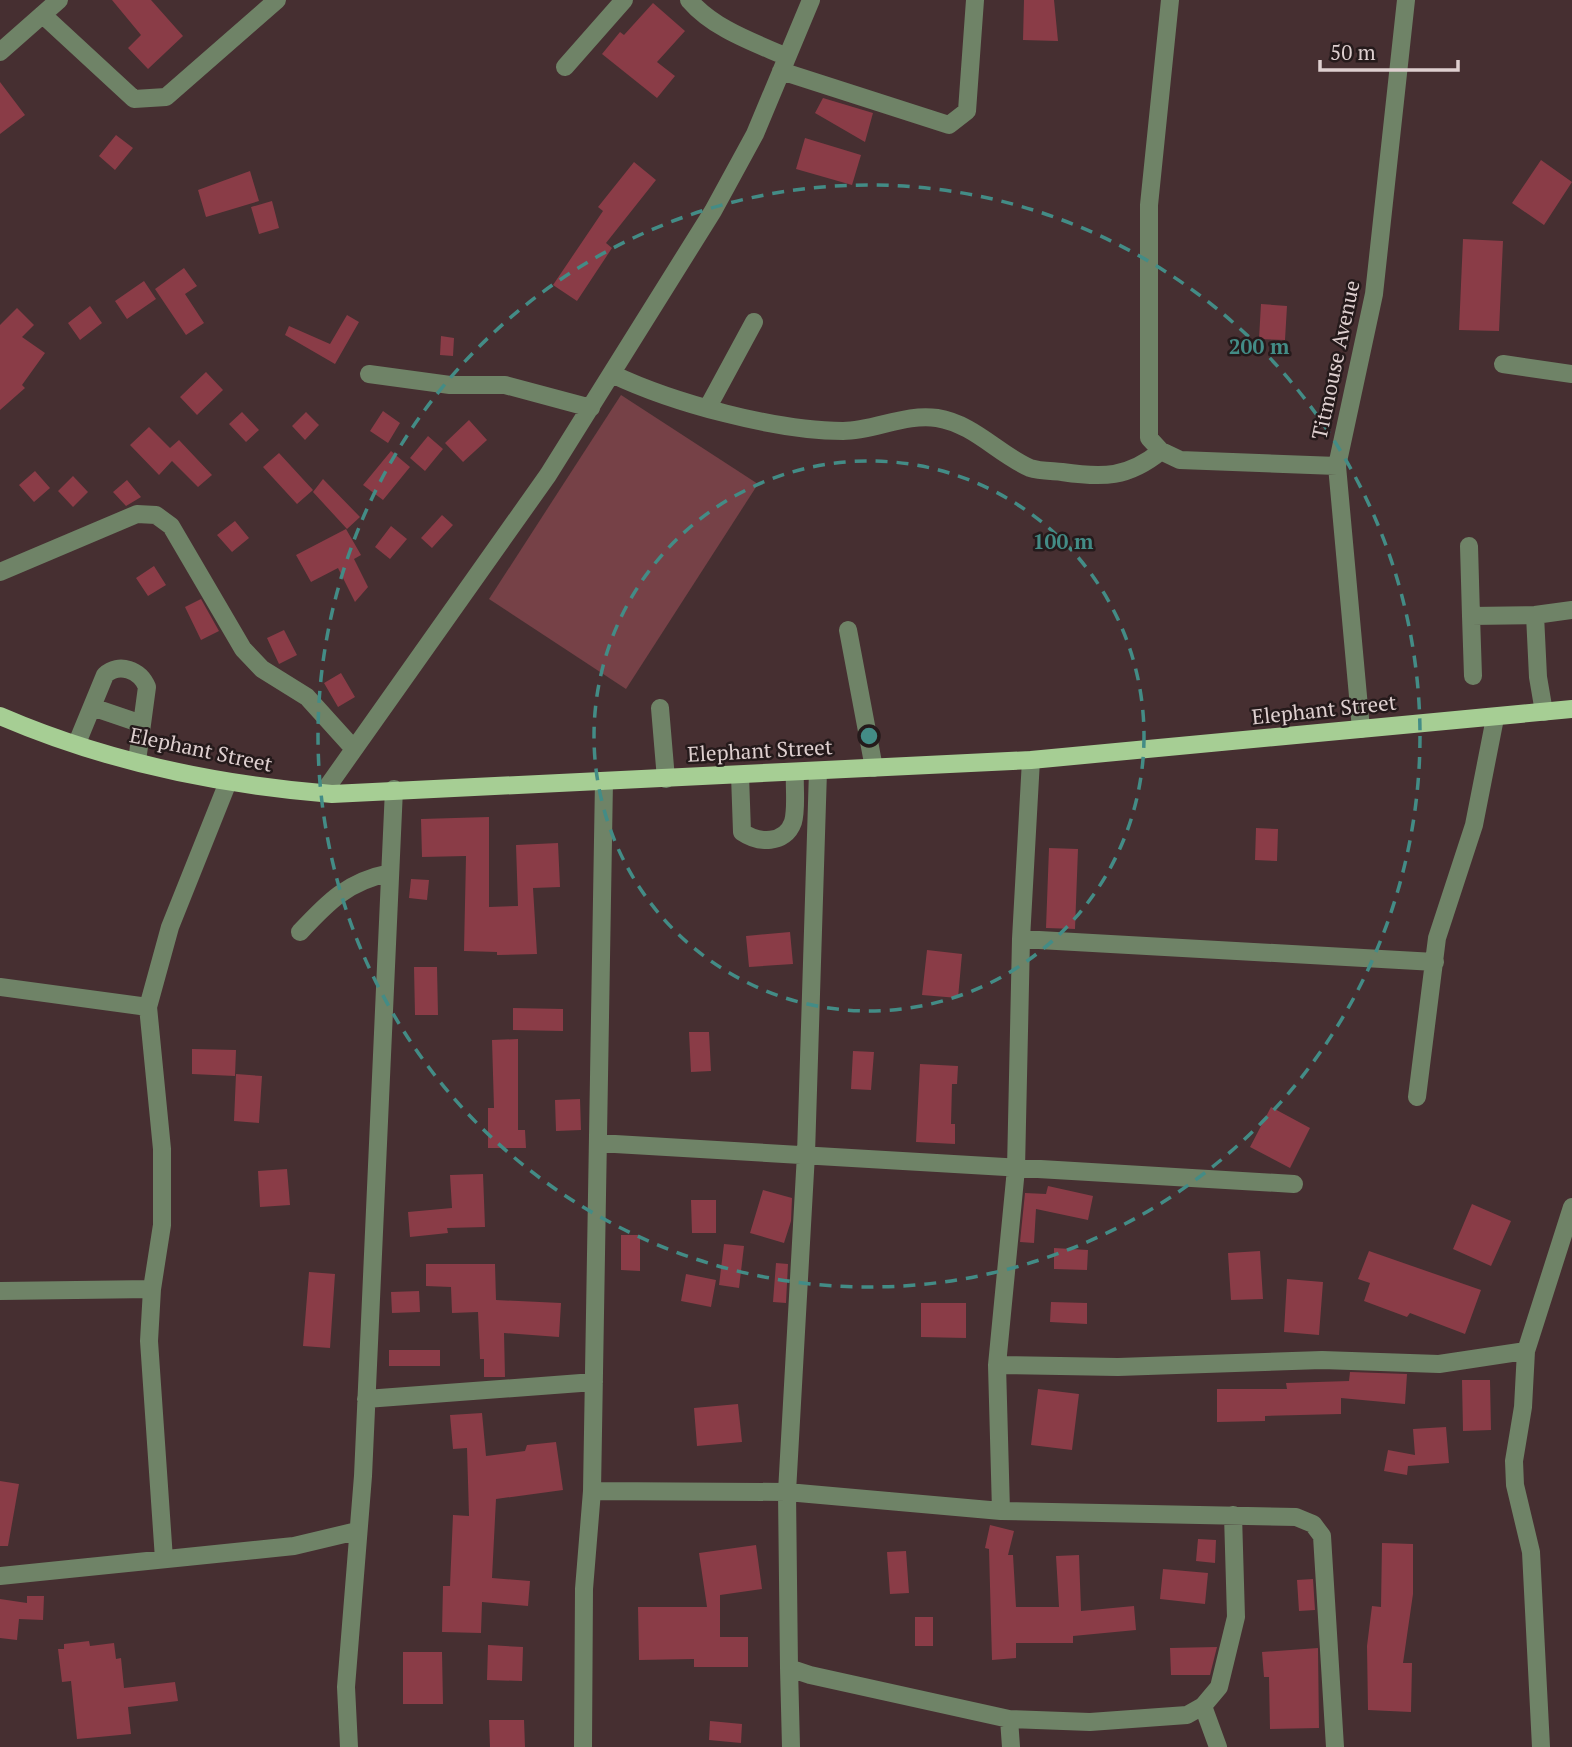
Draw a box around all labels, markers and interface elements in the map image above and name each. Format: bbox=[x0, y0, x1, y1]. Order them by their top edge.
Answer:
scale bar bbox=[1320, 28, 1458, 72]
text: 50 m bbox=[1330, 38, 1376, 66]
street label: Titmouse Avenue bbox=[1304, 278, 1366, 442]
text: 200 m bbox=[1229, 332, 1290, 360]
text: 100 m bbox=[1033, 527, 1094, 555]
street label: Elephant Street bbox=[1250, 687, 1398, 731]
street label: Elephant Street bbox=[127, 720, 275, 778]
centre of rings bbox=[857, 724, 881, 748]
street label: Elephant Street bbox=[687, 732, 833, 768]

